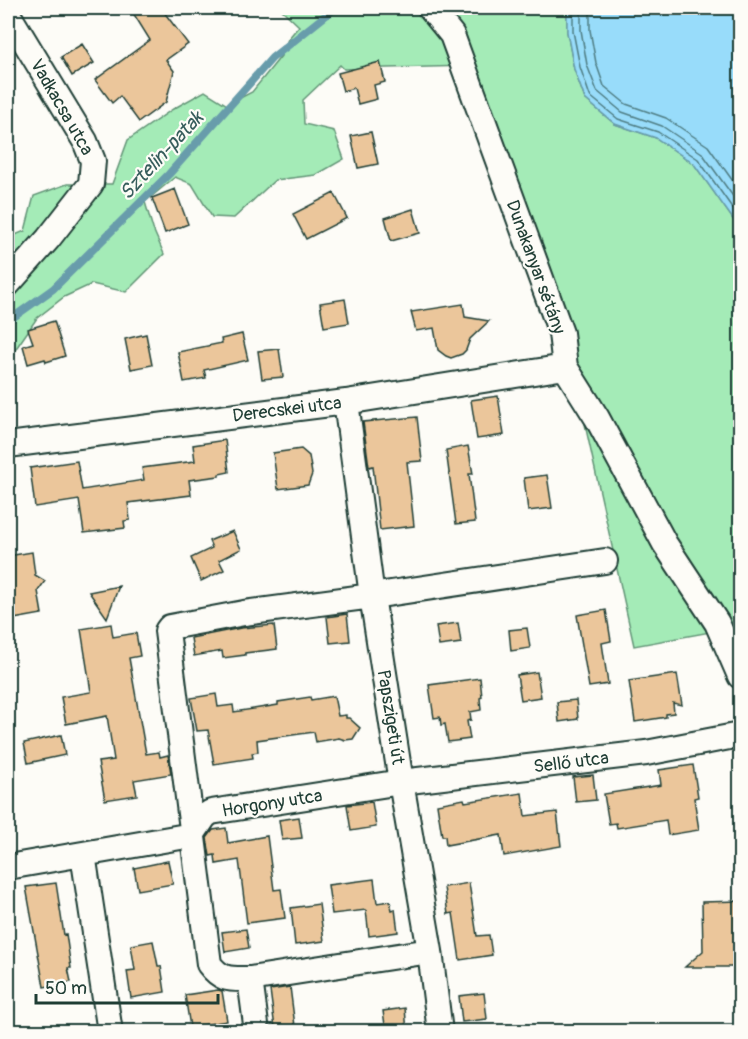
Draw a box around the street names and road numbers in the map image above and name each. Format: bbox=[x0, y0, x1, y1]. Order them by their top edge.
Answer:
street label: Vadkacsa utca bbox=[25, 55, 98, 159]
street label: Dunakanyar sétány bbox=[501, 197, 571, 338]
street label: Derecskei utca bbox=[231, 391, 343, 428]
street label: Papszigeti út bbox=[372, 668, 409, 767]
street label: Sellő utca bbox=[532, 746, 610, 779]
street label: Horgony utca bbox=[220, 784, 324, 823]

